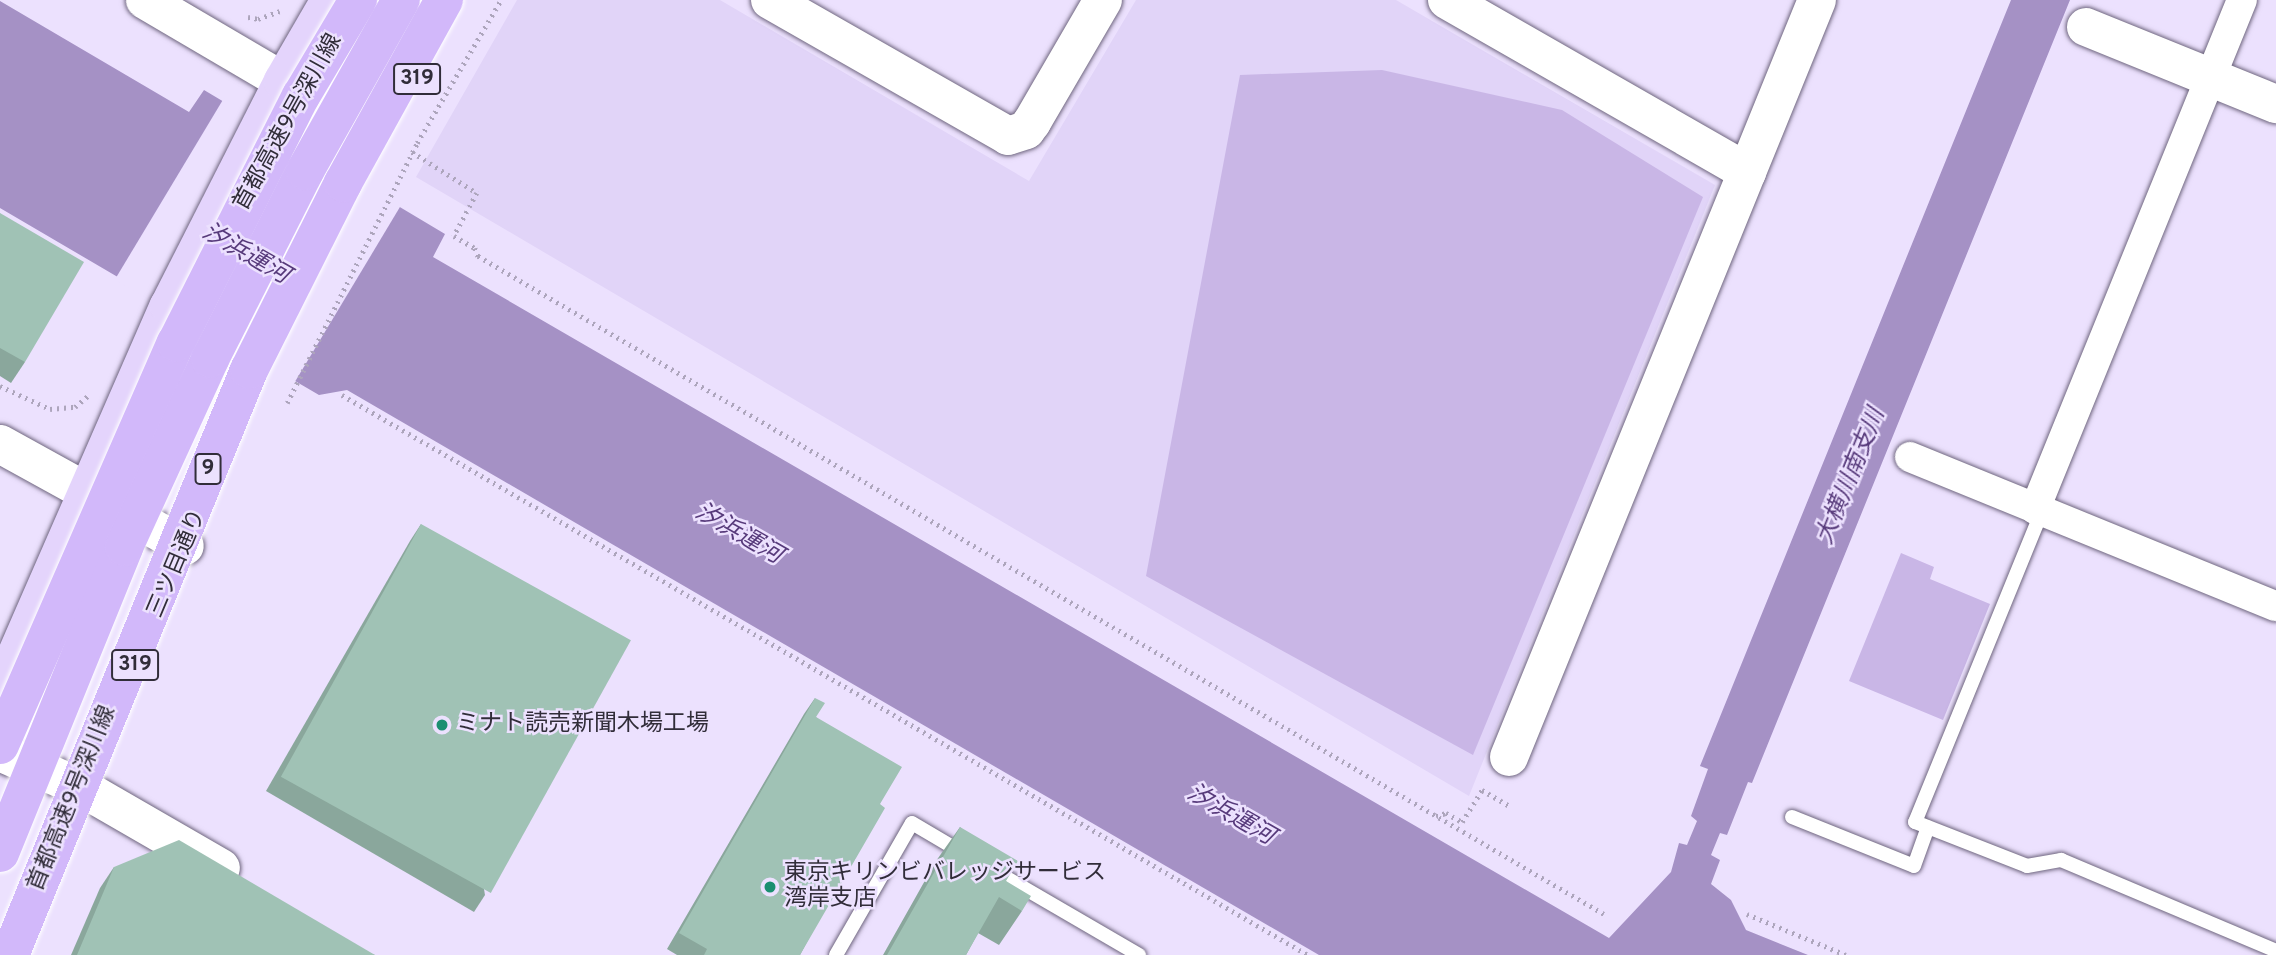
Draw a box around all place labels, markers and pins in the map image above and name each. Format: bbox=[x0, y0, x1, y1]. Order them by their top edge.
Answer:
place label: ミナト読売新聞木場工場 bbox=[456, 711, 709, 739]
marker: ミナト読売新聞木場工場 bbox=[434, 717, 450, 733]
place label: 東京キリンビバレッジサービス 湾岸支店 bbox=[784, 860, 1106, 914]
marker: 東京キリンビバレッジサービス 湾岸支店 bbox=[762, 879, 778, 895]

